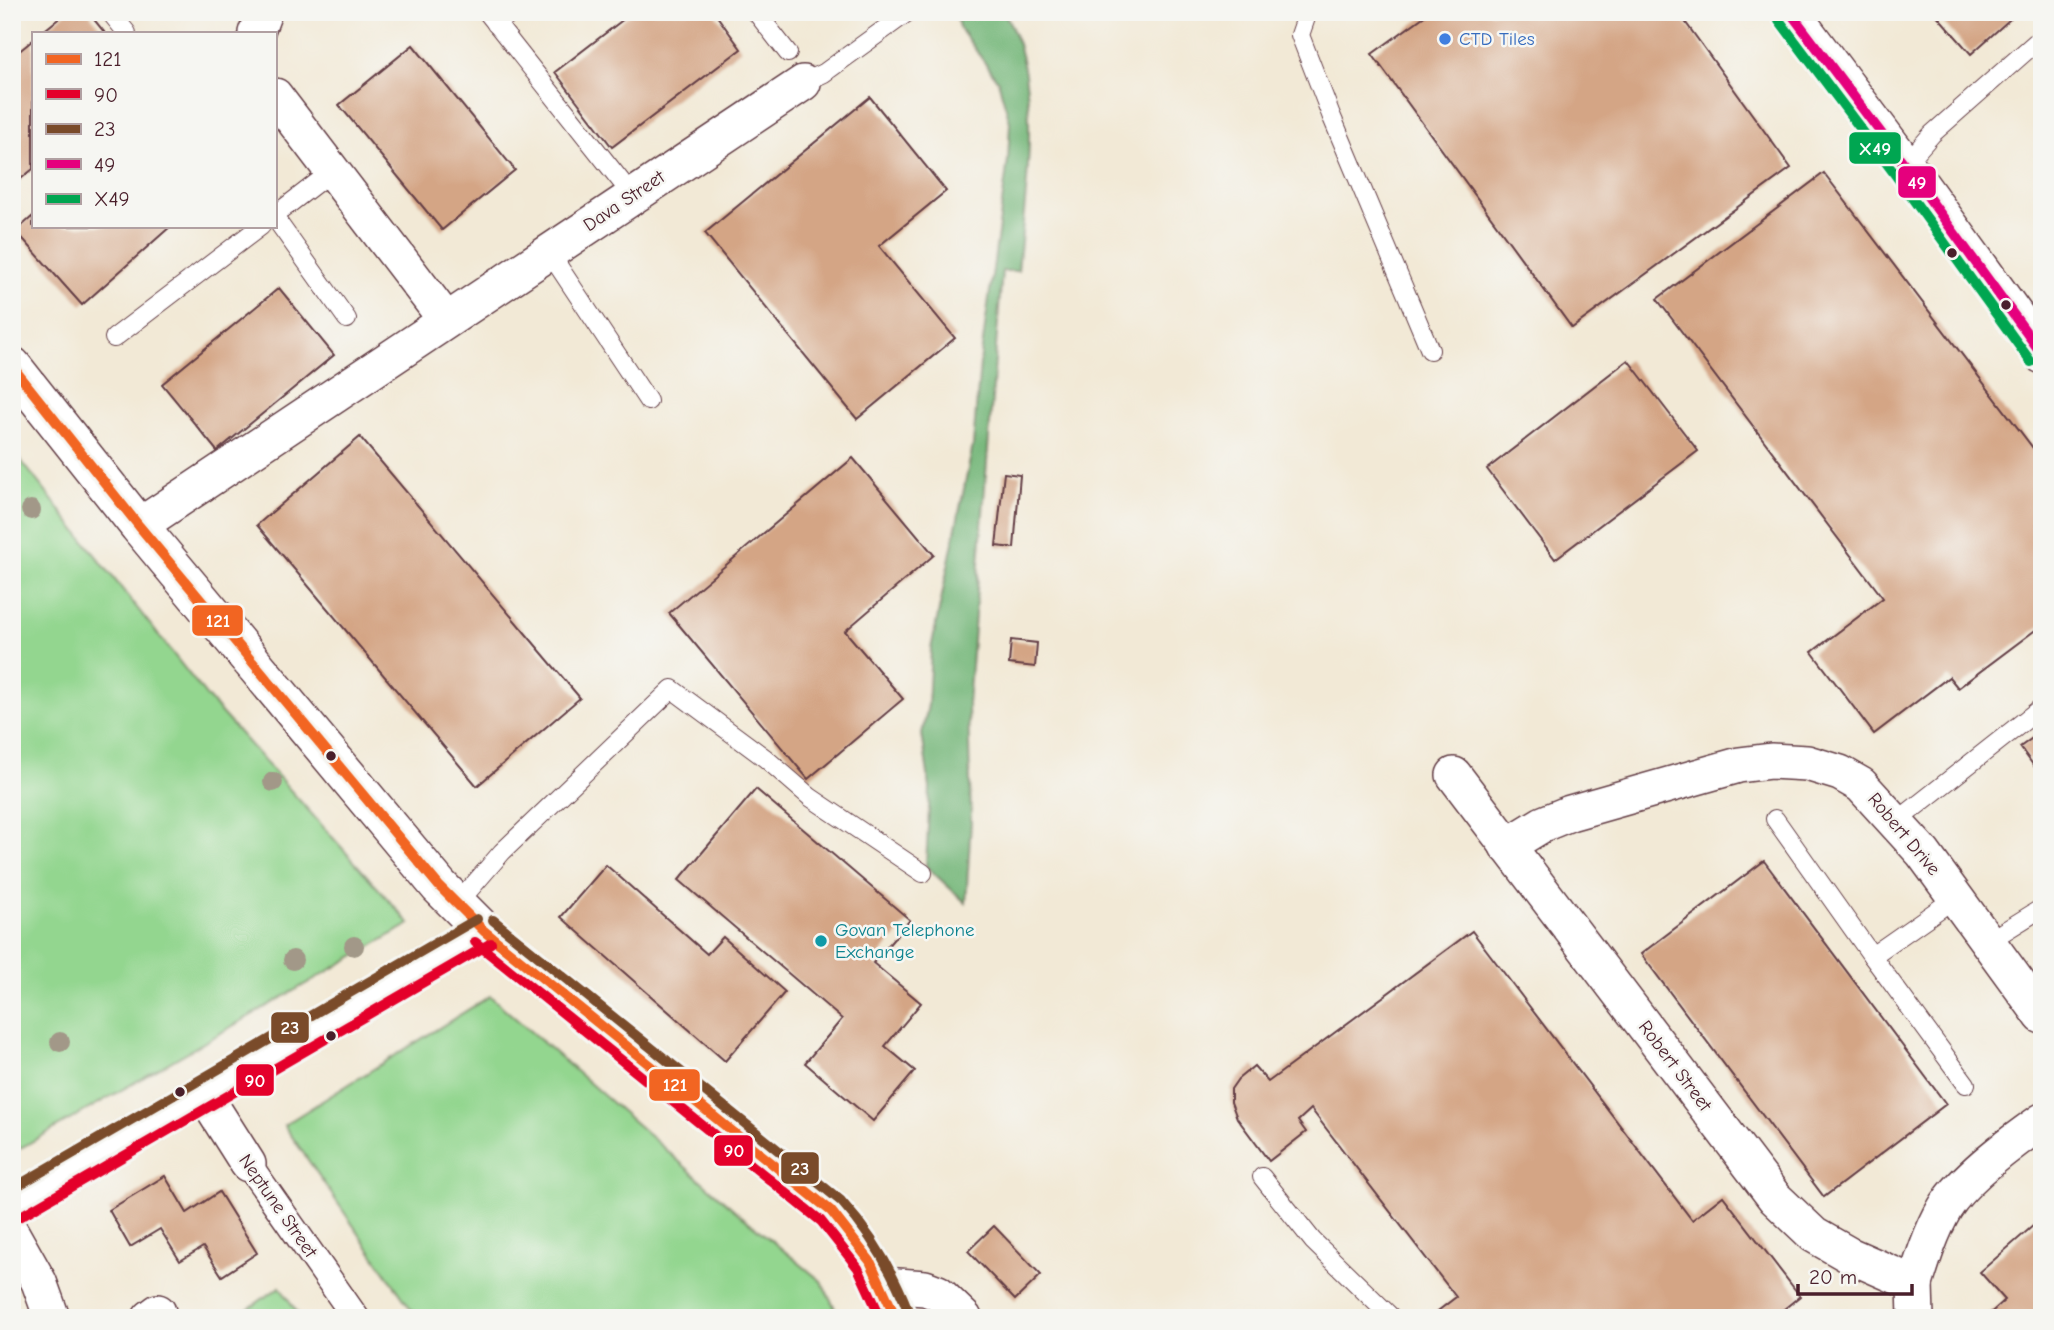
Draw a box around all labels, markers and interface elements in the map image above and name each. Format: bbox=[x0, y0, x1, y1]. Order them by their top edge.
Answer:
place label: CTD Tiles bbox=[1459, 28, 1535, 50]
marker: CTD Tiles bbox=[1437, 31, 1453, 47]
legend bbox=[32, 32, 276, 228]
text: 121 bbox=[94, 47, 122, 71]
text: 90 bbox=[94, 83, 118, 107]
text: 23 bbox=[94, 117, 116, 141]
line badge: X49 bbox=[1848, 131, 1902, 165]
text: X49 bbox=[1859, 138, 1891, 160]
text: 49 bbox=[94, 153, 115, 177]
line badge: 49 bbox=[1897, 165, 1937, 199]
street label: Dava Street bbox=[579, 166, 669, 236]
text: 49 bbox=[1908, 172, 1926, 194]
text: X49 bbox=[94, 187, 130, 211]
unlabelled marker bbox=[1945, 246, 1959, 260]
unlabelled marker bbox=[1999, 298, 2013, 312]
line badge: 121 bbox=[191, 604, 244, 637]
text: 121 bbox=[206, 610, 230, 632]
unlabelled marker bbox=[324, 749, 338, 763]
street label: Robert Drive bbox=[1863, 788, 1945, 880]
place label: Govan Telephone Exchange bbox=[835, 919, 975, 963]
marker: Govan Telephone Exchange bbox=[813, 933, 829, 949]
line badge: 23 bbox=[270, 1011, 310, 1044]
street label: Robert Street bbox=[1634, 1016, 1717, 1116]
text: 23 bbox=[281, 1017, 299, 1039]
unlabelled marker bbox=[324, 1029, 338, 1043]
line badge: 90 bbox=[235, 1063, 275, 1097]
line badge: 121 bbox=[648, 1068, 701, 1102]
text: 90 bbox=[245, 1070, 265, 1092]
text: 121 bbox=[663, 1074, 687, 1096]
unlabelled marker bbox=[173, 1085, 187, 1099]
line badge: 90 bbox=[713, 1134, 754, 1167]
text: 90 bbox=[724, 1140, 744, 1162]
street label: Neptune Street bbox=[234, 1150, 322, 1262]
line badge: 23 bbox=[780, 1151, 820, 1185]
text: 23 bbox=[791, 1158, 809, 1180]
scale bar bbox=[1798, 1253, 1912, 1297]
text: 20 m bbox=[1809, 1265, 1857, 1289]

